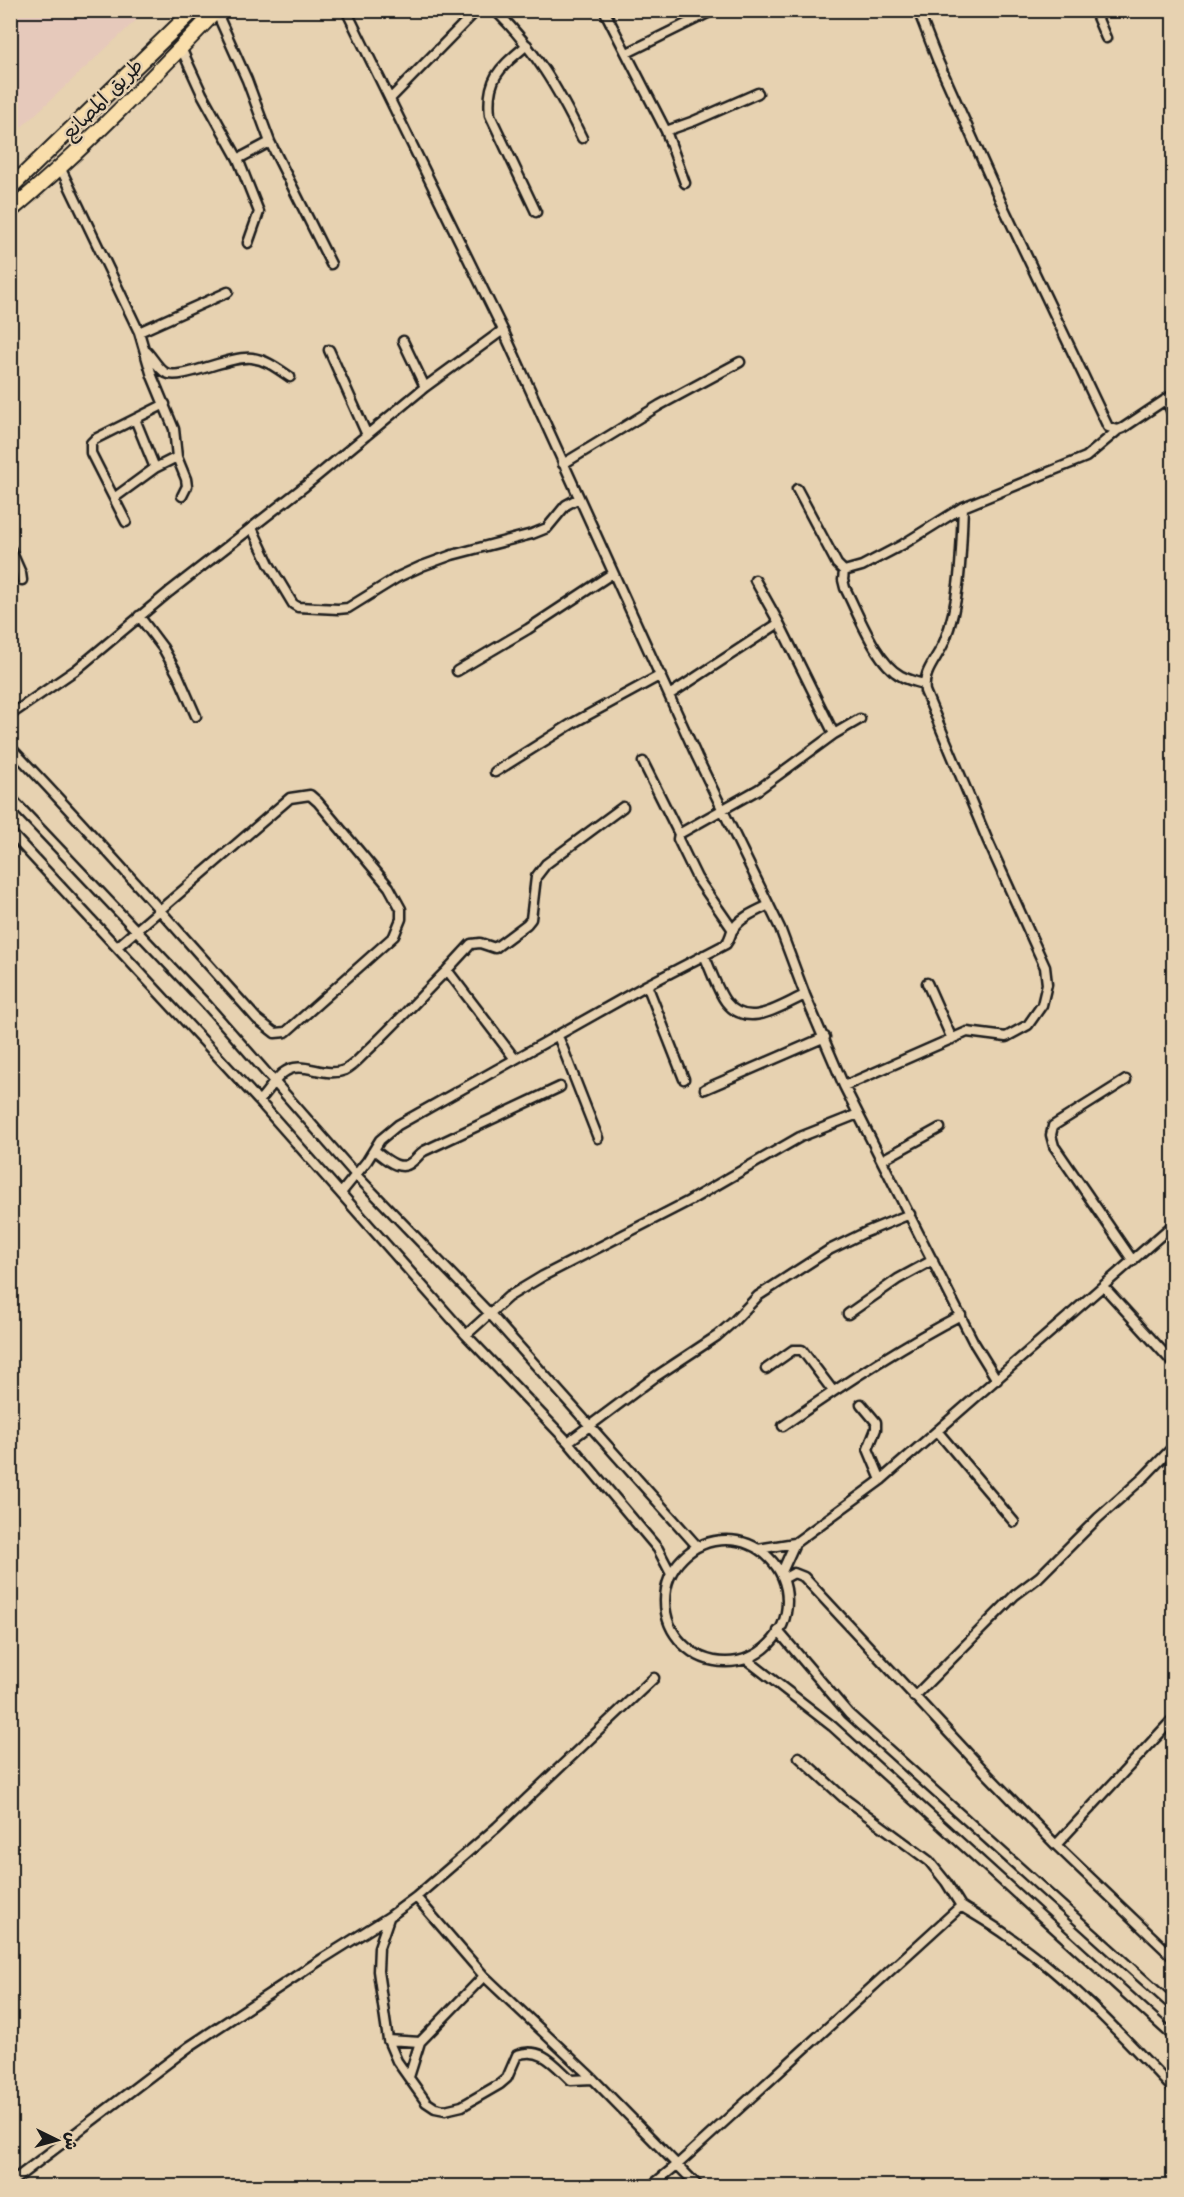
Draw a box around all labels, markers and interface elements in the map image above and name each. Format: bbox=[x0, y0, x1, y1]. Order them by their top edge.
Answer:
street label: طريق المصانع bbox=[57, 54, 150, 147]
north arrow bbox=[27, 2110, 87, 2170]
text: ش bbox=[61, 2132, 81, 2151]

